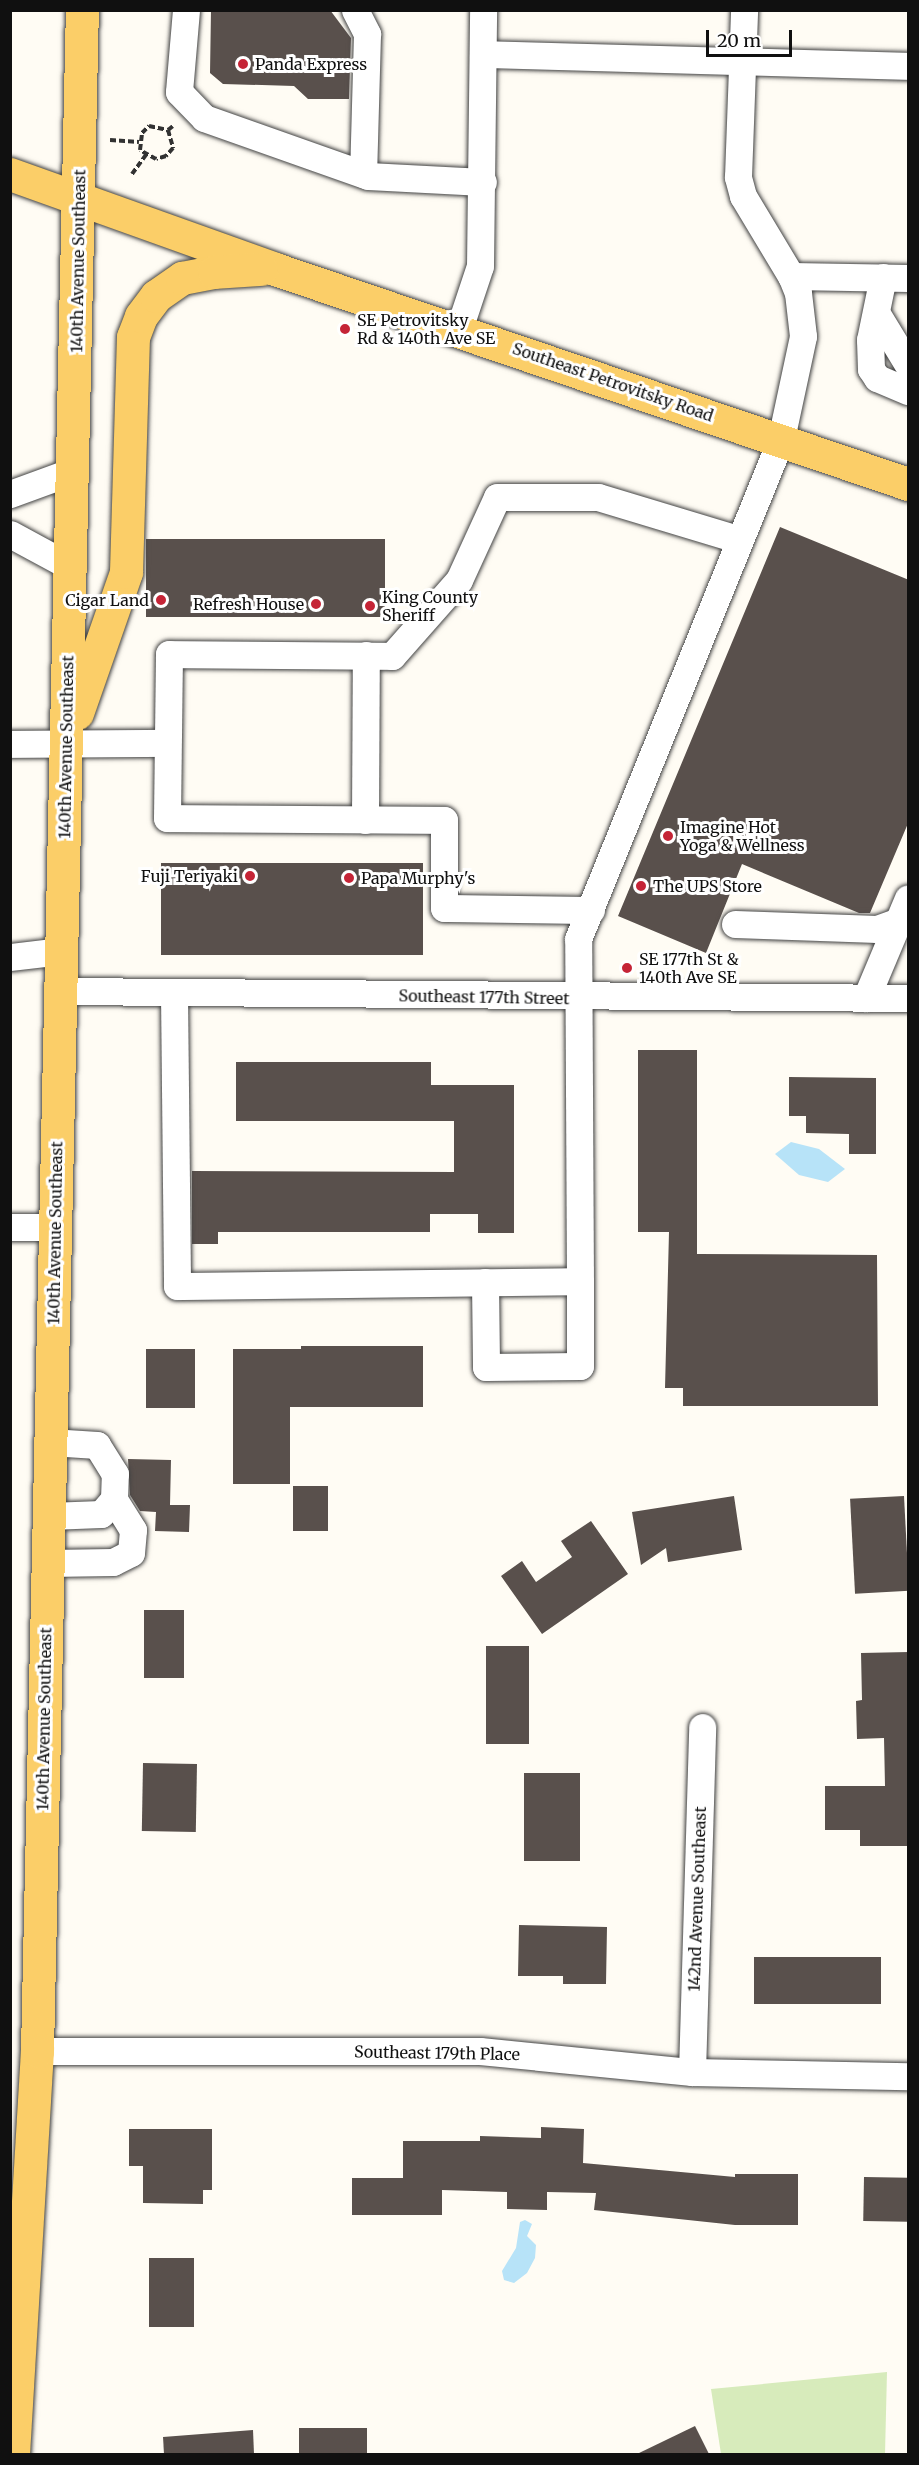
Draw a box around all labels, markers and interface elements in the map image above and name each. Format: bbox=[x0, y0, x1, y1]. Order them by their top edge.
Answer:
scale bar bbox=[709, 18, 794, 56]
text: 20 m bbox=[717, 29, 761, 52]
place label: Panda Express bbox=[255, 54, 367, 74]
marker: Panda Express bbox=[236, 57, 250, 71]
street label: 140th Avenue Southeast bbox=[67, 169, 89, 353]
place label: SE Petrovitsky Rd & 140th Ave SE bbox=[357, 310, 495, 348]
marker: SE Petrovitsky Rd & 140th Ave SE bbox=[338, 322, 352, 336]
street label: Southeast Petrovitsky Road bbox=[510, 339, 716, 425]
place label: King County Sheriff bbox=[382, 587, 478, 625]
place label: Cigar Land bbox=[65, 590, 149, 610]
marker: Cigar Land bbox=[154, 593, 168, 607]
place label: Refresh House bbox=[193, 594, 304, 614]
marker: Refresh House bbox=[309, 597, 323, 611]
marker: King County Sheriff bbox=[363, 599, 377, 613]
street label: 140th Avenue Southeast bbox=[55, 655, 77, 839]
place label: Imagine Hot Yoga & Wellness bbox=[680, 817, 805, 855]
marker: Imagine Hot Yoga & Wellness bbox=[661, 829, 675, 843]
place label: Fuji Teriyaki bbox=[141, 866, 238, 886]
place label: Papa Murphy's bbox=[361, 868, 475, 888]
marker: Fuji Teriyaki bbox=[243, 869, 257, 883]
marker: Papa Murphy's bbox=[342, 871, 356, 885]
place label: The UPS Store bbox=[653, 876, 762, 896]
marker: The UPS Store bbox=[634, 879, 648, 893]
place label: SE 177th St & 140th Ave SE bbox=[639, 949, 739, 987]
marker: SE 177th St & 140th Ave SE bbox=[620, 961, 634, 975]
street label: Southeast 177th Street bbox=[398, 986, 570, 1008]
street label: 140th Avenue Southeast bbox=[44, 1141, 66, 1325]
street label: 140th Avenue Southeast bbox=[33, 1627, 55, 1811]
street label: 142nd Avenue Southeast bbox=[684, 1806, 710, 1992]
street label: Southeast 179th Place bbox=[354, 2042, 520, 2064]

